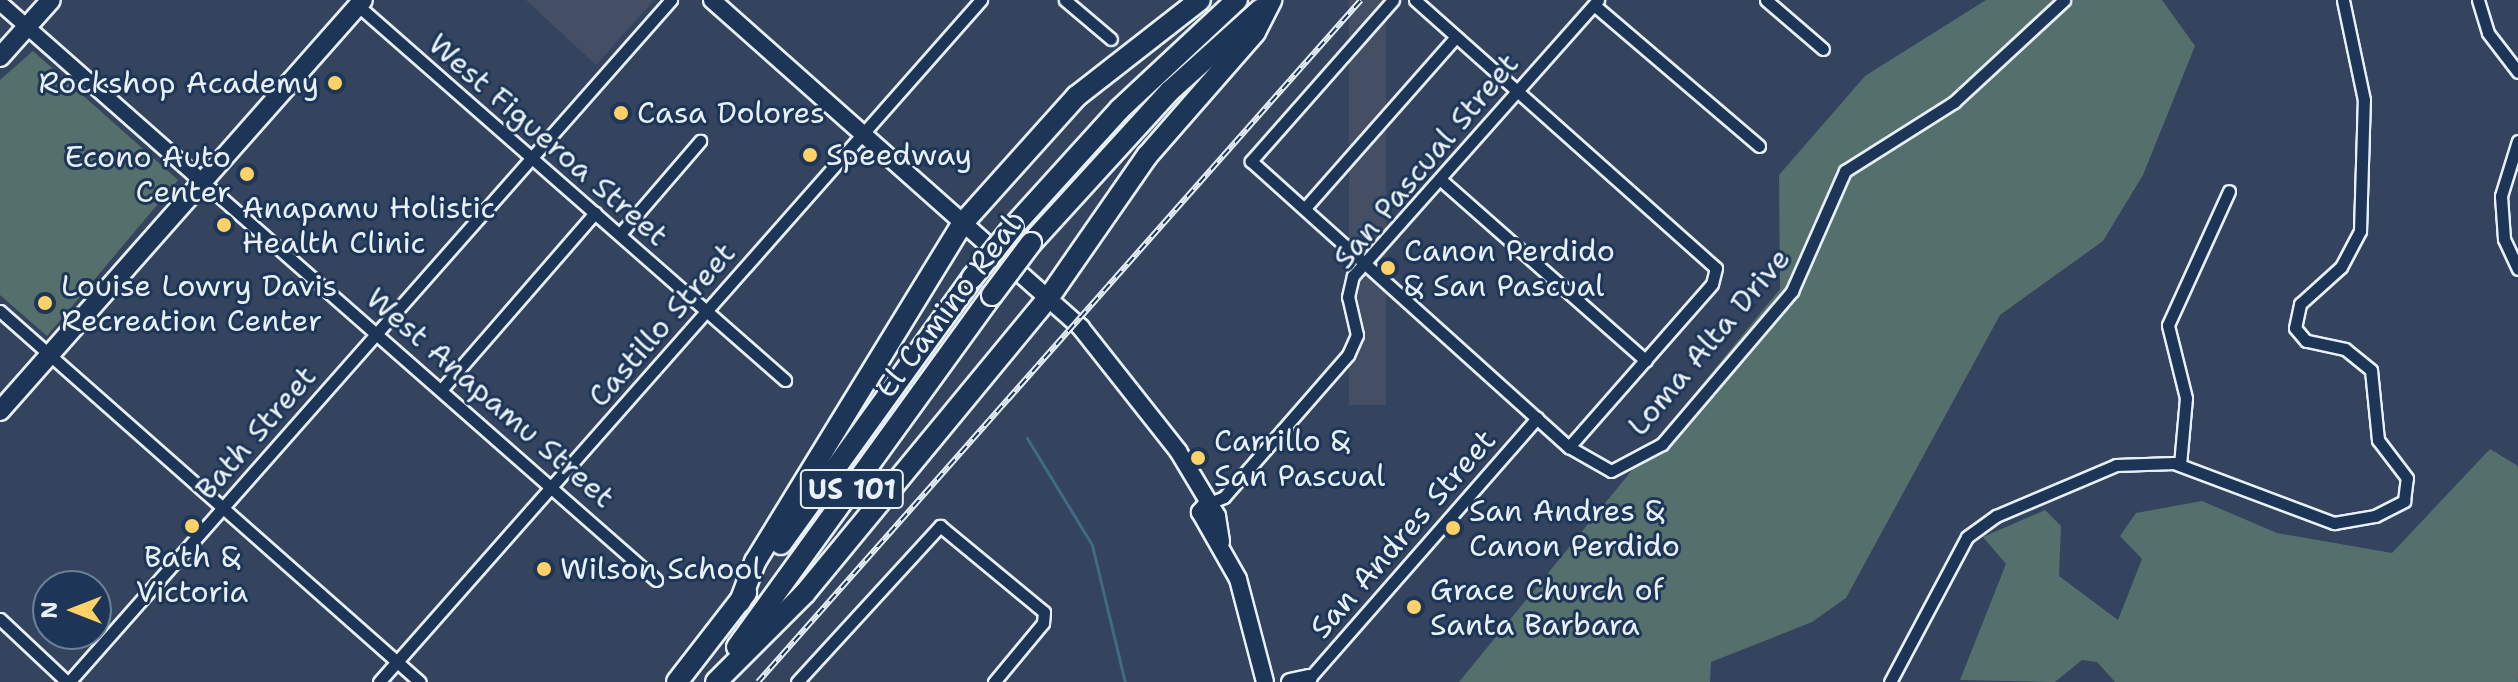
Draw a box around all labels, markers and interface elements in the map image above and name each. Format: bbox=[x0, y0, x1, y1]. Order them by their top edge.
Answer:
street label: West Figueroa Street bbox=[421, 26, 675, 254]
street label: San Pascual Street bbox=[1326, 46, 1526, 276]
place label: Rockshop Academy bbox=[39, 65, 319, 101]
marker: Rockshop Academy bbox=[326, 74, 344, 92]
place label: Casa Dolores bbox=[637, 95, 825, 131]
marker: Casa Dolores bbox=[612, 104, 630, 122]
place label: Speedway bbox=[826, 137, 972, 173]
place label: Econo Auto Center bbox=[65, 139, 231, 210]
marker: Speedway bbox=[801, 146, 819, 164]
marker: Econo Auto Center bbox=[238, 165, 256, 183]
place label: Anapamu Holistic Health Clinic bbox=[242, 190, 496, 260]
street label: El Camino Real bbox=[868, 209, 1028, 405]
marker: Anapamu Holistic Health Clinic bbox=[213, 214, 235, 236]
place label: Canon Perdido & San Pascual bbox=[1404, 233, 1615, 304]
street label: Castillo Street bbox=[581, 236, 743, 414]
street label: Loma Alta Drive bbox=[1620, 241, 1798, 443]
marker: Canon Perdido & San Pascual bbox=[1379, 259, 1397, 277]
place label: Louise Lowry Davis Recreation Center bbox=[61, 268, 337, 338]
street label: West Anapamu Street bbox=[358, 280, 622, 516]
marker: Louise Lowry Davis Recreation Center bbox=[36, 294, 54, 312]
street label: Bath Street bbox=[188, 359, 324, 507]
street label: San Andres Street bbox=[1303, 422, 1503, 646]
place label: Carrillo & San Pascual bbox=[1214, 423, 1385, 494]
marker: Carrillo & San Pascual bbox=[1189, 449, 1207, 467]
road number: US 101 bbox=[798, 465, 906, 513]
place label: San Andres & Canon Perdido bbox=[1469, 493, 1680, 564]
marker: Bath & Victoria bbox=[183, 517, 201, 535]
marker: San Andres & Canon Perdido bbox=[1444, 519, 1462, 537]
place label: Bath & Victoria bbox=[136, 539, 248, 610]
place label: Wilson School bbox=[560, 551, 762, 587]
marker: Wilson School bbox=[535, 560, 553, 578]
north arrow bbox=[32, 570, 112, 650]
place label: Grace Church of Santa Barbara bbox=[1430, 572, 1664, 642]
marker: Grace Church of Santa Barbara bbox=[1405, 598, 1423, 616]
text: N bbox=[35, 601, 64, 619]

